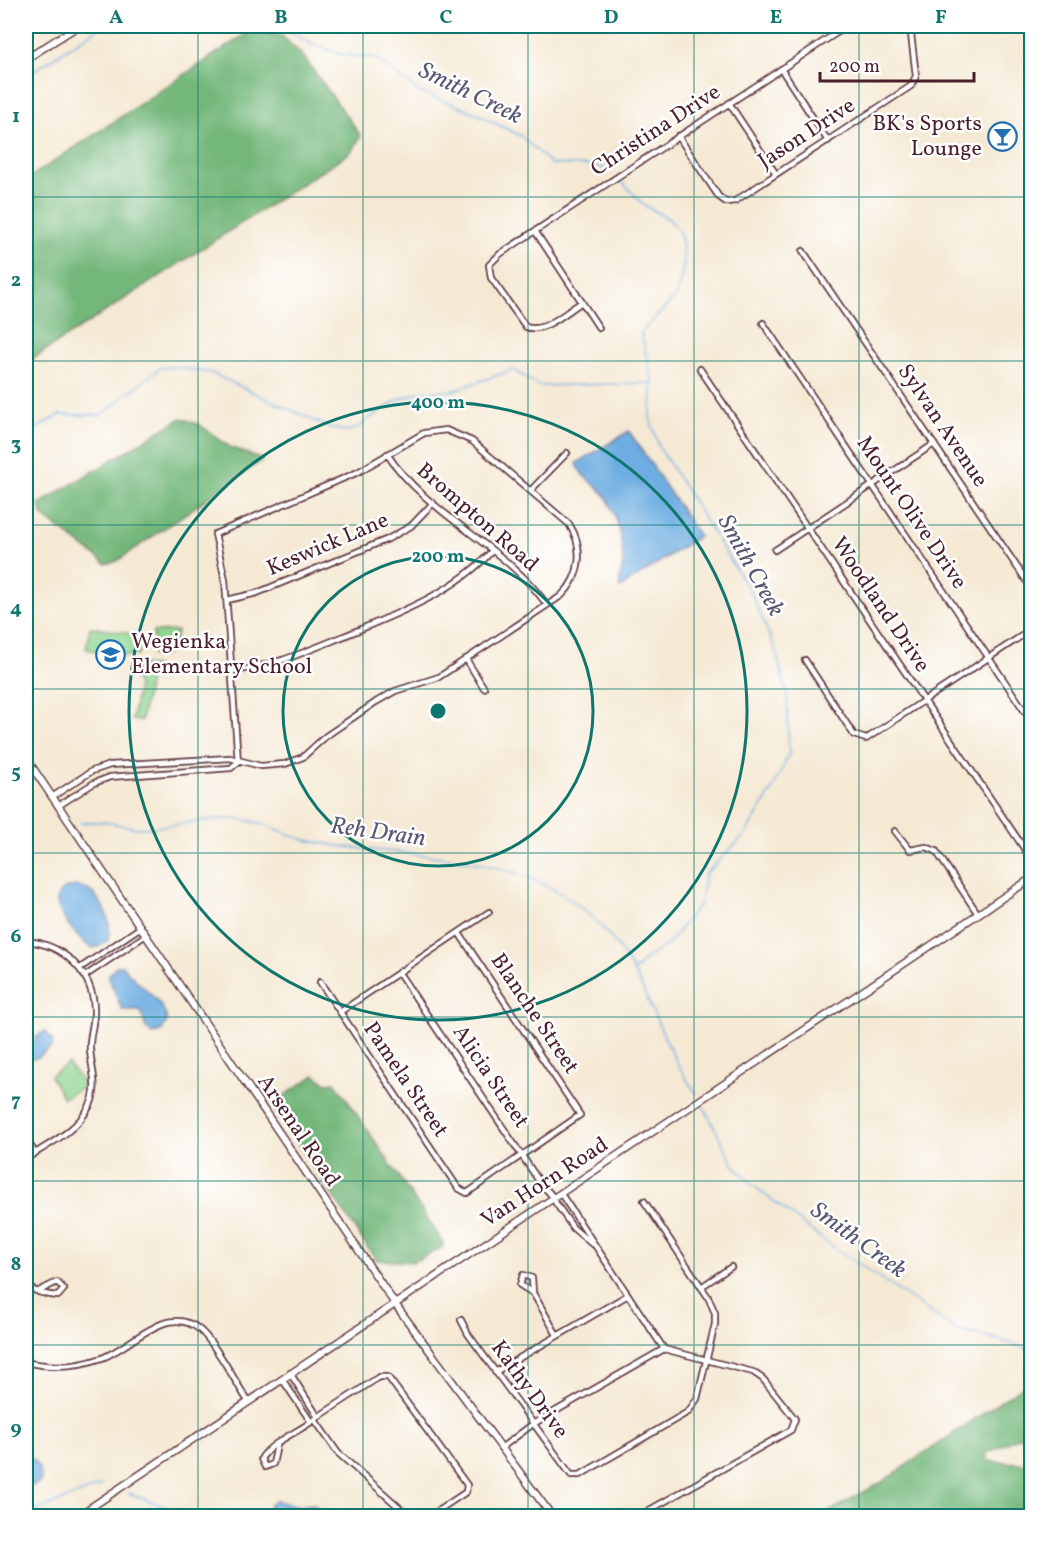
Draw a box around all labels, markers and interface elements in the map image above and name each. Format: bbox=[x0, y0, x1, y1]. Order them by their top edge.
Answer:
text: A bbox=[109, 4, 123, 32]
text: B bbox=[274, 4, 288, 32]
text: C bbox=[440, 4, 453, 32]
text: D bbox=[604, 4, 618, 32]
text: E bbox=[770, 4, 782, 32]
text: F bbox=[935, 4, 947, 32]
scale bar bbox=[820, 45, 974, 83]
water label: Smith Creek bbox=[412, 54, 528, 134]
text: 200 m bbox=[829, 55, 880, 80]
street label: Christina Drive bbox=[585, 77, 727, 185]
street label: Jason Drive bbox=[752, 91, 862, 177]
text: 1 bbox=[12, 103, 20, 131]
place label: BK's Sports Lounge bbox=[872, 109, 982, 165]
bar icon: BK's Sports Lounge bbox=[987, 121, 1019, 153]
text: 2 bbox=[11, 267, 21, 295]
street label: Sylvan Avenue bbox=[889, 358, 995, 494]
text: 400 m bbox=[411, 391, 465, 416]
street label: Mount Olive Drive bbox=[848, 430, 974, 596]
text: 3 bbox=[11, 431, 21, 459]
street label: Brompton Road bbox=[409, 456, 545, 580]
street label: Keswick Lane bbox=[262, 505, 394, 585]
water label: Smith Creek bbox=[708, 509, 792, 623]
street label: Woodland Drive bbox=[823, 531, 937, 679]
text: 200 m bbox=[412, 545, 464, 570]
text: 4 bbox=[10, 595, 22, 623]
place label: Wegienka Elementary School bbox=[131, 627, 312, 683]
school or university icon: Wegienka Elementary School bbox=[94, 639, 126, 671]
centre of rings bbox=[428, 701, 448, 721]
text: 5 bbox=[11, 759, 21, 787]
water label: Reh Drain bbox=[328, 810, 428, 856]
text: 6 bbox=[11, 923, 22, 951]
street label: Blanche Street bbox=[482, 948, 586, 1081]
street label: Pamela Street bbox=[355, 1016, 455, 1144]
street label: Alicia Street bbox=[444, 1019, 536, 1135]
street label: Arsenal Road bbox=[249, 1069, 347, 1193]
text: 7 bbox=[11, 1087, 21, 1115]
street label: Van Horn Road bbox=[475, 1130, 615, 1236]
water label: Smith Creek bbox=[803, 1194, 913, 1288]
text: 8 bbox=[11, 1251, 21, 1279]
street label: Kathy Drive bbox=[483, 1334, 575, 1446]
text: 9 bbox=[10, 1415, 22, 1443]

